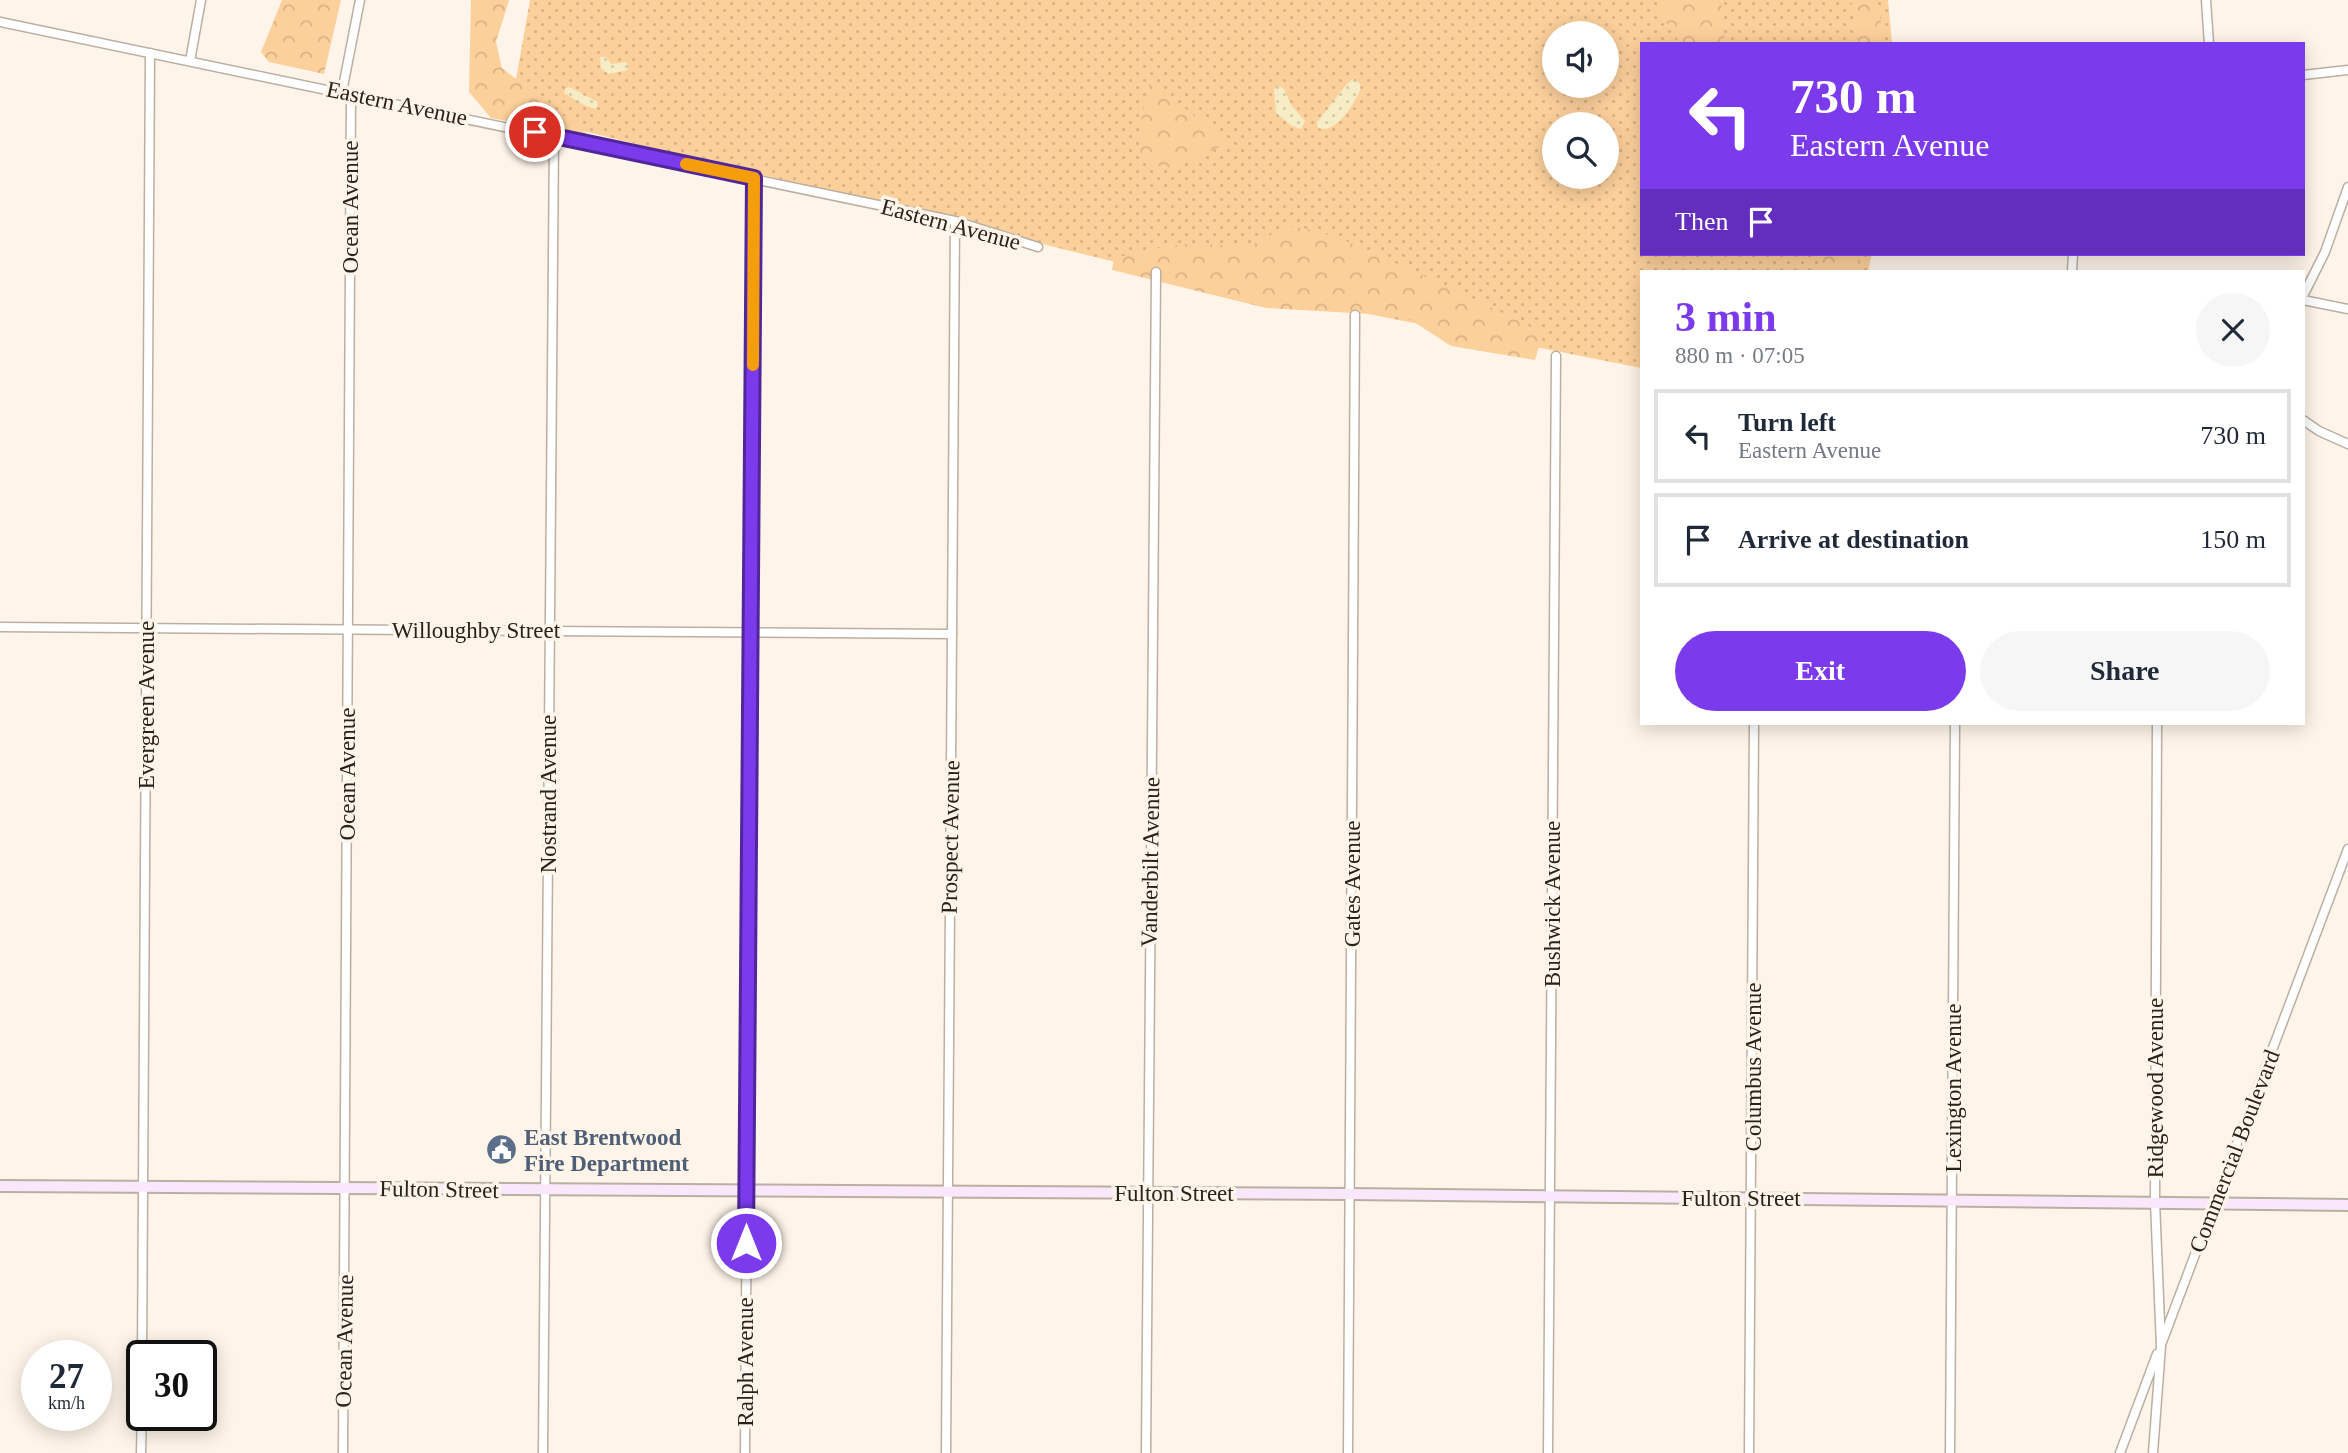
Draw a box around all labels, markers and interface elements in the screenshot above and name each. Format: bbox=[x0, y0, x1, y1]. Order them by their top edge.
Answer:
map controls bbox=[1542, 21, 1619, 189]
button: sound bbox=[1542, 21, 1619, 98]
text: 730 m bbox=[1790, 69, 1917, 124]
icon: left bbox=[1675, 70, 1766, 161]
street label: Eastern Avenue bbox=[324, 76, 470, 131]
pin bbox=[505, 102, 565, 162]
button: search bbox=[1542, 112, 1619, 189]
icon: arrive bbox=[516, 113, 554, 151]
text: Eastern Avenue bbox=[1790, 127, 1989, 163]
street label: Ocean Avenue bbox=[338, 140, 363, 274]
street label: Eastern Avenue bbox=[878, 194, 1023, 255]
icon: arrive bbox=[1742, 203, 1780, 241]
text: Then bbox=[1675, 207, 1728, 236]
button: close bbox=[2196, 293, 2270, 367]
text: 3 min bbox=[1675, 294, 1777, 340]
text: 880 m · 07:05 bbox=[1675, 343, 1805, 368]
text: Turn left bbox=[1738, 408, 1836, 437]
icon: left bbox=[1679, 417, 1717, 455]
text: 730 m bbox=[2200, 421, 2266, 450]
text: Eastern Avenue bbox=[1738, 438, 1881, 463]
icon: arrive bbox=[1679, 521, 1717, 559]
text: Arrive at destination bbox=[1738, 525, 1969, 554]
text: 150 m bbox=[2200, 525, 2266, 554]
street label: Willoughby Street bbox=[392, 618, 561, 643]
street label: Evergreen Avenue bbox=[134, 621, 159, 789]
button: Exit bbox=[1675, 631, 1966, 711]
button: Share bbox=[1980, 631, 2270, 711]
street label: Ocean Avenue bbox=[335, 707, 360, 841]
street label: Nostrand Avenue bbox=[536, 715, 561, 873]
street label: Prospect Avenue bbox=[937, 760, 964, 914]
street label: Vanderbilt Avenue bbox=[1137, 777, 1164, 947]
street label: Gates Avenue bbox=[1340, 821, 1365, 947]
street label: Bushwick Avenue bbox=[1540, 821, 1565, 987]
street label: Columbus Avenue bbox=[1741, 983, 1766, 1151]
street label: Ridgewood Avenue bbox=[2143, 998, 2168, 1178]
street label: Lexington Avenue bbox=[1941, 1004, 1966, 1172]
street label: Commercial Boulevard bbox=[2184, 1046, 2285, 1256]
place label: East Brentwood Fire Department bbox=[524, 1125, 689, 1176]
public building icon: East Brentwood Fire Department bbox=[484, 1133, 518, 1167]
street label: Fulton Street bbox=[379, 1176, 500, 1203]
street label: Fulton Street bbox=[1114, 1181, 1234, 1206]
street label: Fulton Street bbox=[1681, 1186, 1801, 1211]
position arrow bbox=[709, 1206, 783, 1280]
street label: Ocean Avenue bbox=[331, 1274, 358, 1408]
street label: Ralph Avenue bbox=[733, 1297, 758, 1427]
speed limit sign: 30 bbox=[126, 1340, 217, 1431]
text: 27 bbox=[49, 1357, 84, 1396]
text: km/h bbox=[48, 1393, 85, 1413]

